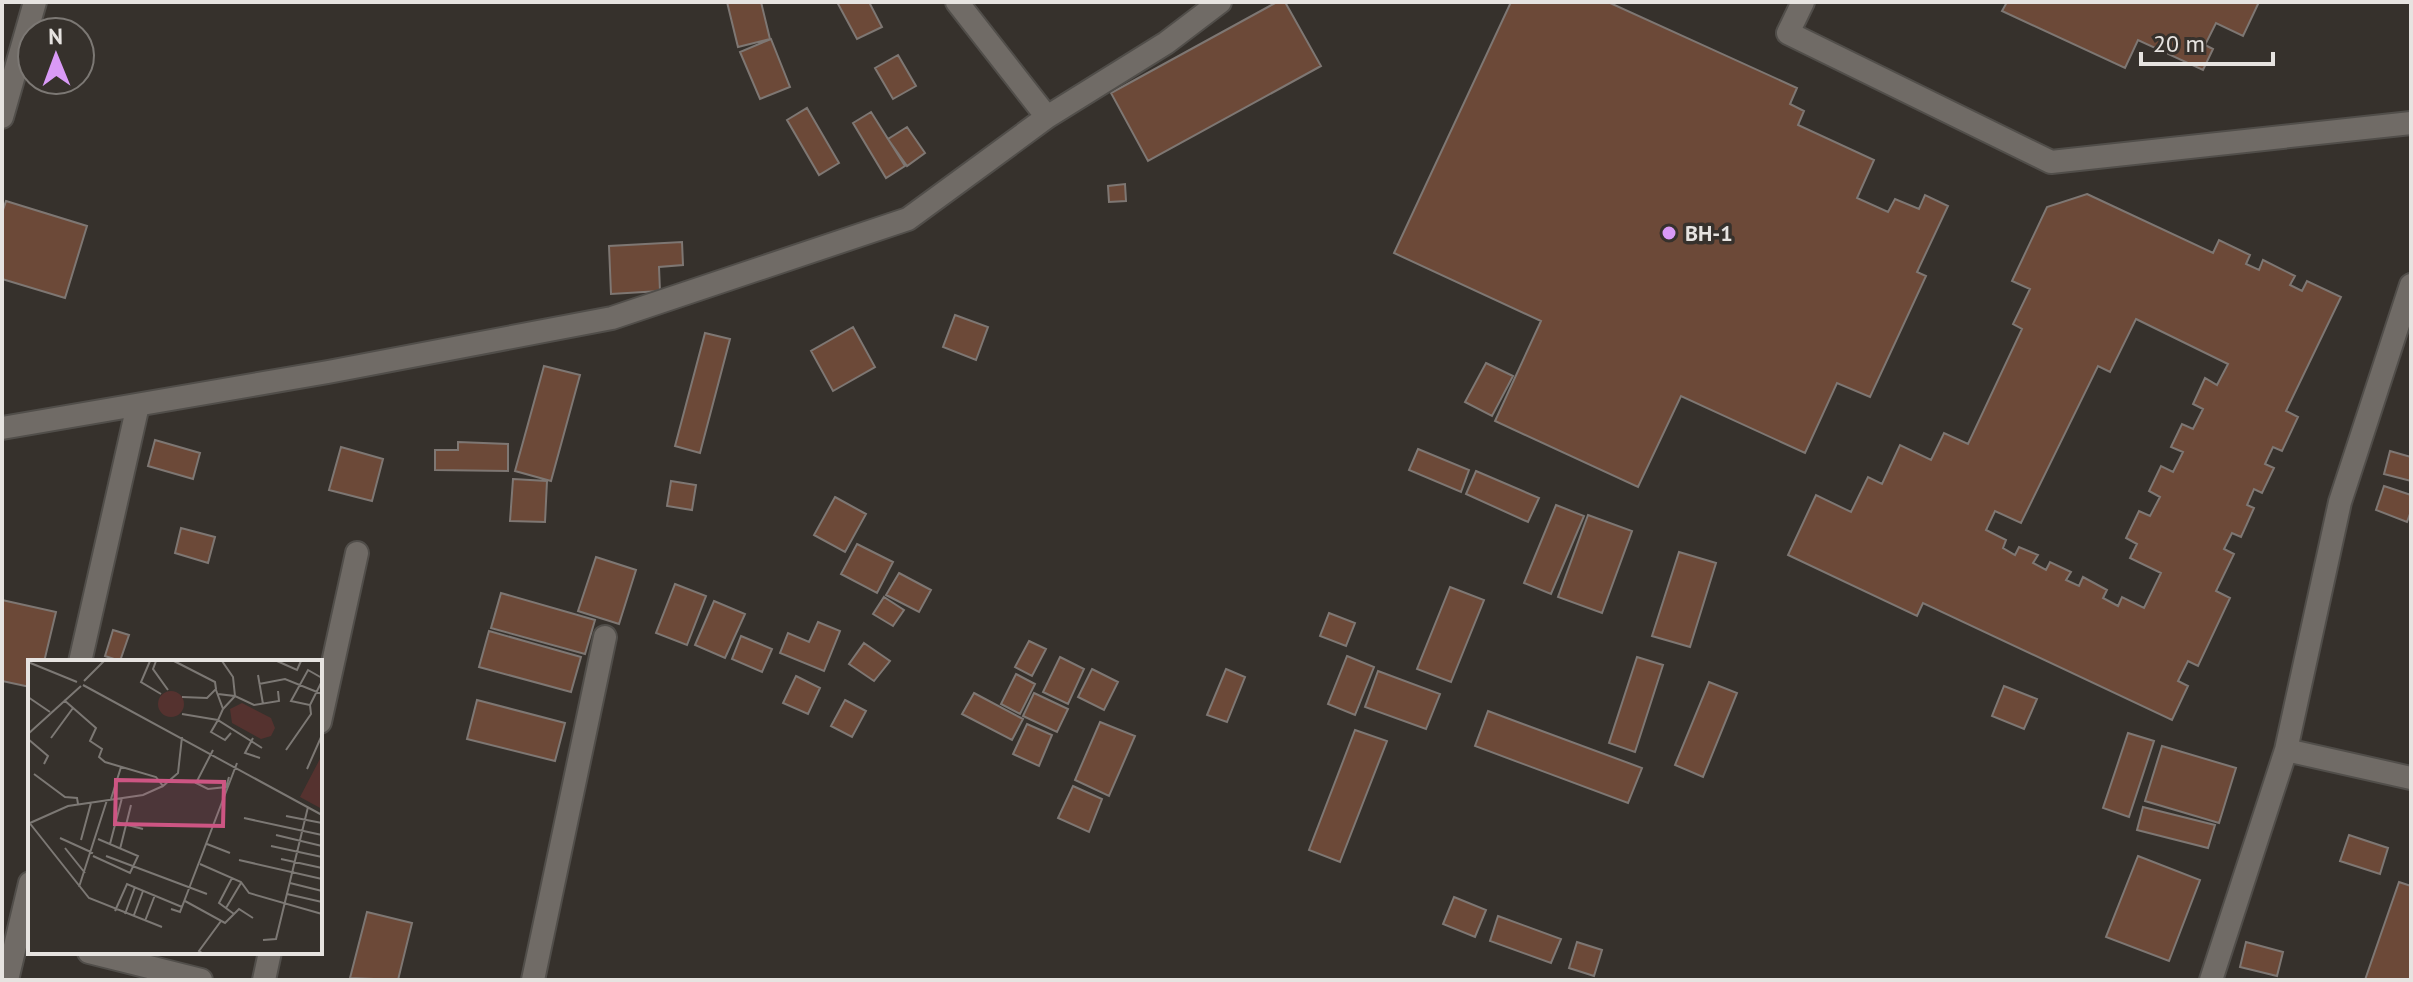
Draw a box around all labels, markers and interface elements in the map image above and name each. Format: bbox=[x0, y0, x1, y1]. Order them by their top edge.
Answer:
north arrow bbox=[16, 16, 96, 96]
scale bar bbox=[2141, 16, 2273, 66]
text: N bbox=[48, 22, 63, 50]
text: 20 m bbox=[2153, 28, 2205, 59]
place label: BH-1 bbox=[1685, 219, 1733, 247]
marker: BH-1 bbox=[1660, 224, 1678, 242]
inset map bbox=[28, 660, 322, 954]

